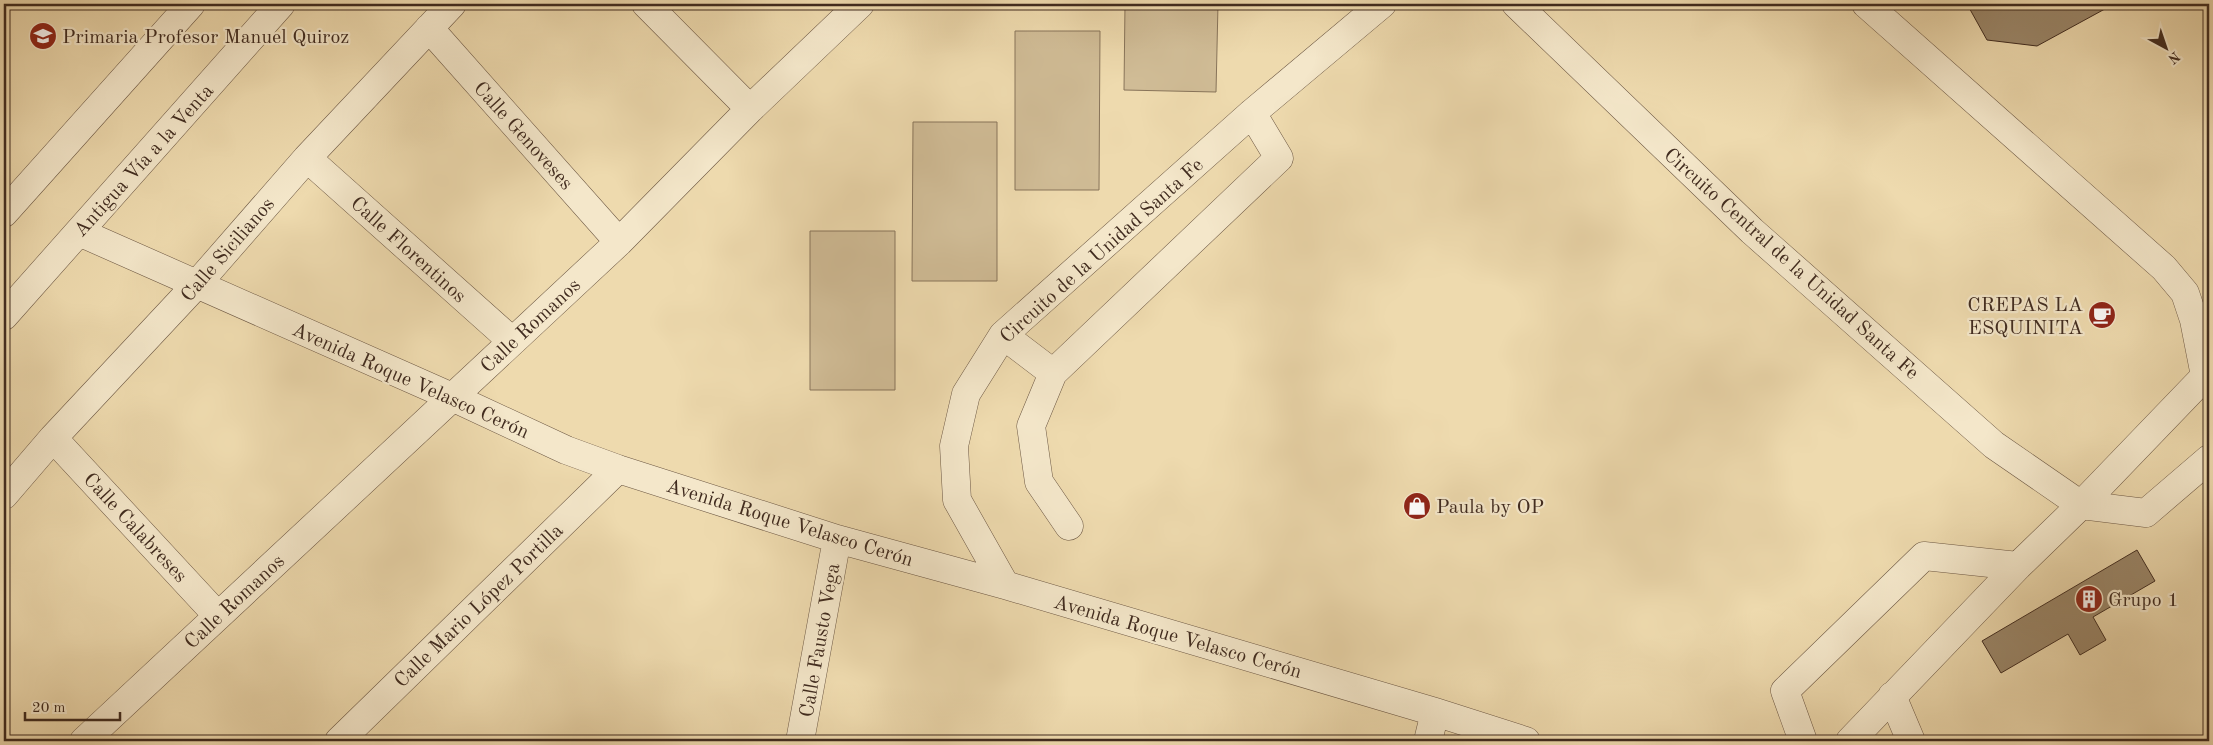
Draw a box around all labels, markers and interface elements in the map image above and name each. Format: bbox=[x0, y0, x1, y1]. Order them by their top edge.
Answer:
school or university icon: Primaria Profesor Manuel Quiroz bbox=[28, 21, 58, 51]
north arrow bbox=[2140, 22, 2190, 72]
place label: Primaria Profesor Manuel Quiroz bbox=[62, 28, 349, 48]
text: N bbox=[2165, 48, 2182, 66]
street label: Calle Genoveses bbox=[469, 78, 576, 194]
street label: Antigua Vía a la Venta bbox=[71, 81, 218, 241]
street label: Circuito Central de la Unidad Santa Fe bbox=[1660, 145, 1922, 384]
street label: Circuito de la Unidad Santa Fe bbox=[997, 155, 1208, 348]
street label: Calle Sicilianos bbox=[178, 194, 279, 306]
street label: Calle Florentinos bbox=[346, 194, 469, 307]
street label: Calle Romanos bbox=[478, 275, 585, 378]
place label: CREPAS LA ESQUINITA bbox=[1967, 296, 2083, 339]
cafe icon: CREPAS LA ESQUINITA bbox=[2087, 300, 2117, 330]
street label: Avenida Roque Velasco Cerón bbox=[289, 320, 532, 443]
street label: Calle Calabreses bbox=[79, 470, 190, 587]
street label: Avenida Roque Velasco Cerón bbox=[664, 477, 915, 571]
shop icon: Paula by OP bbox=[1402, 491, 1432, 521]
place label: Paula by OP bbox=[1436, 498, 1544, 518]
street label: Calle Mario López Portilla bbox=[391, 521, 568, 692]
street label: Calle Romanos bbox=[182, 551, 289, 654]
street label: Calle Fausto Vega bbox=[798, 562, 844, 719]
building icon: Grupo 1 bbox=[2074, 584, 2104, 614]
place label: Grupo 1 bbox=[2108, 591, 2179, 611]
street label: Avenida Roque Velasco Cerón bbox=[1051, 593, 1304, 683]
scale bar bbox=[25, 690, 120, 722]
text: 20 m bbox=[32, 701, 66, 716]

